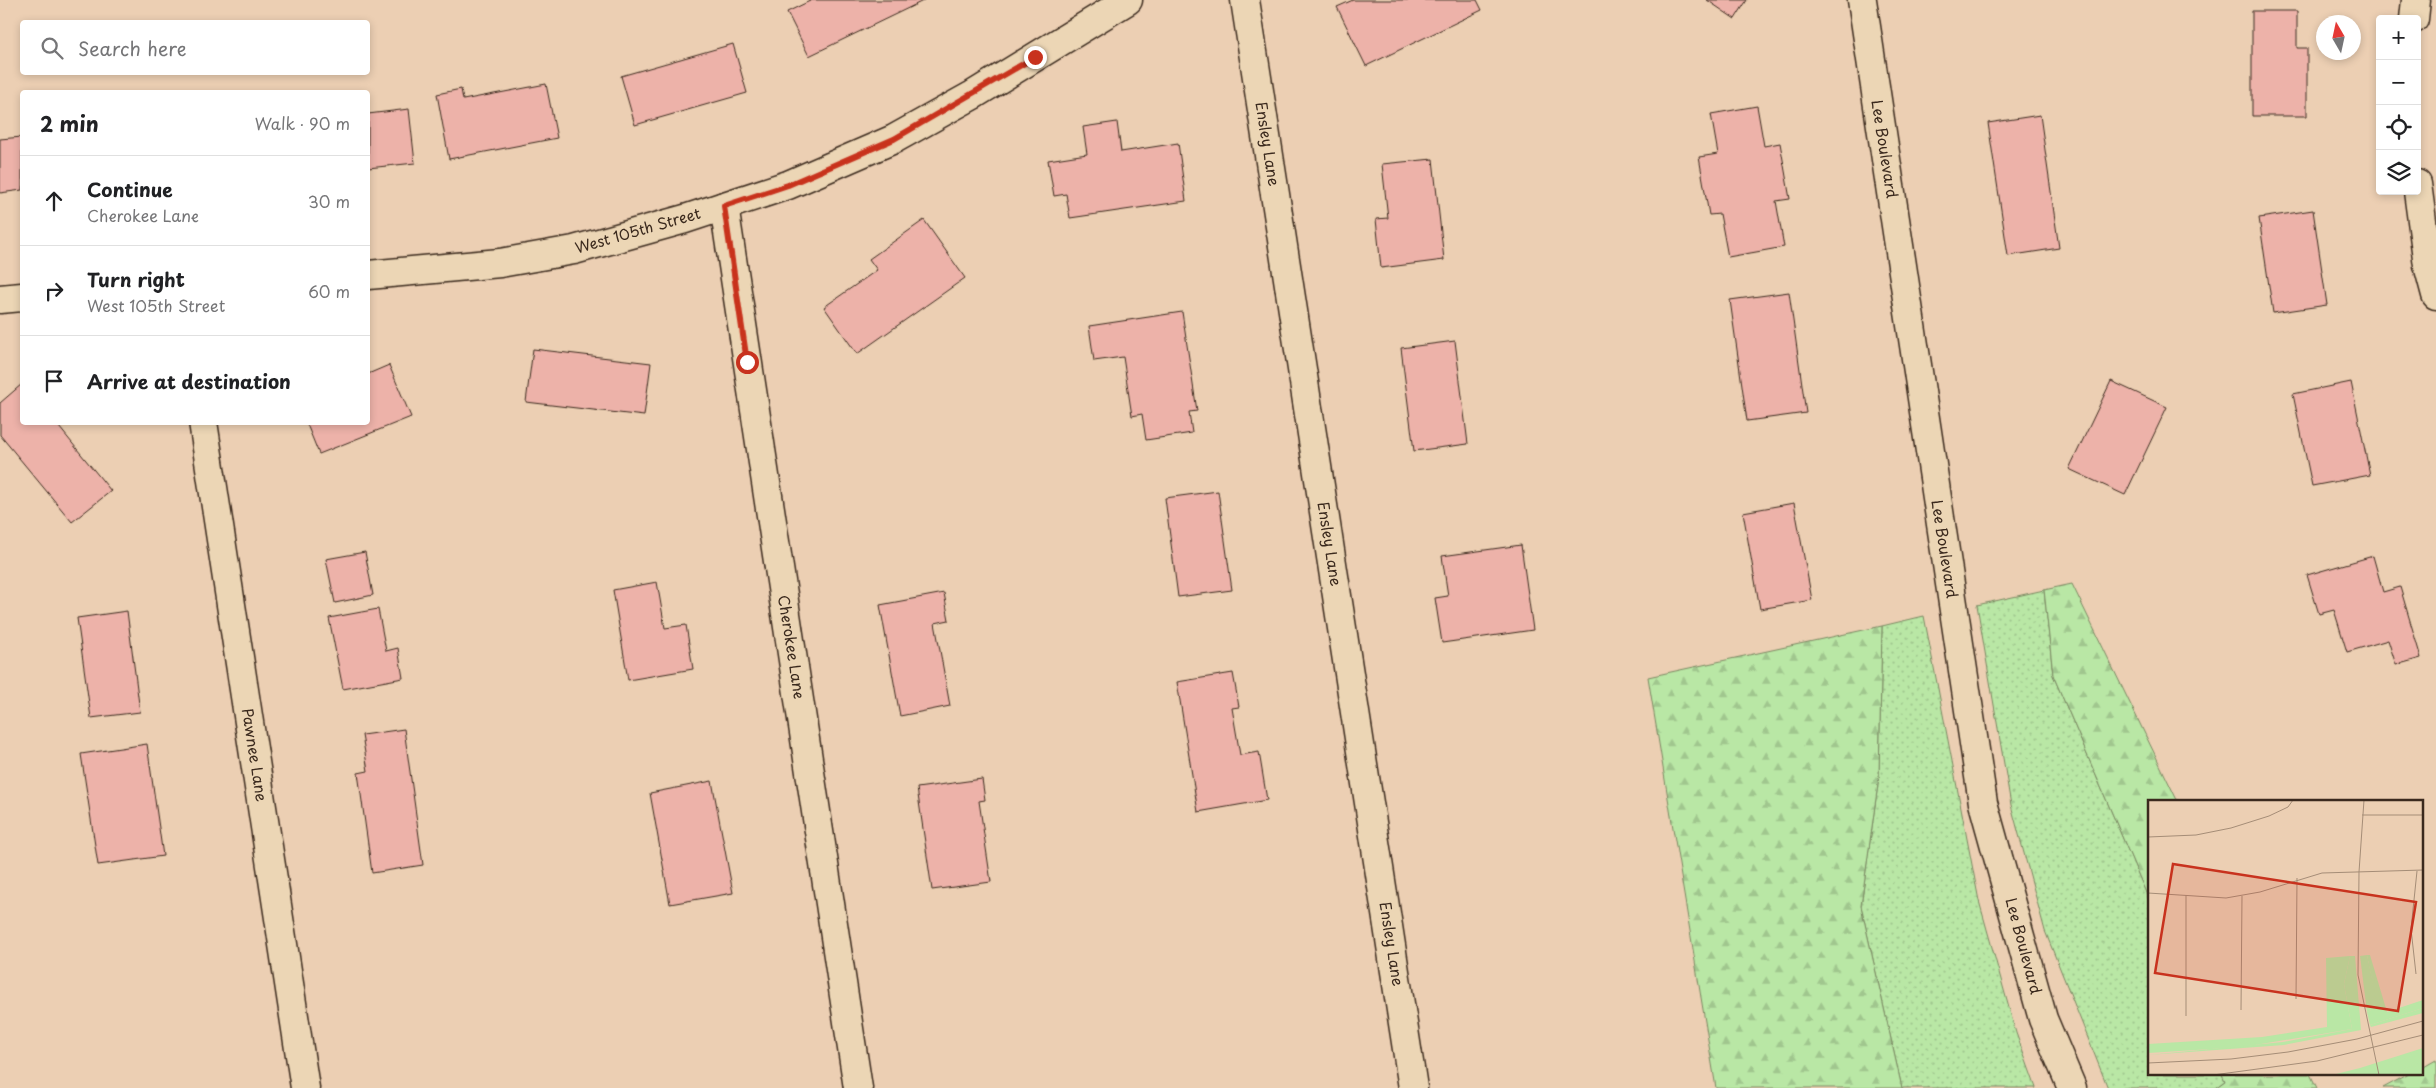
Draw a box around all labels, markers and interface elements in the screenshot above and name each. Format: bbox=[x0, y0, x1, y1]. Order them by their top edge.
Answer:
north arrow bbox=[2316, 15, 2361, 60]
map controls bbox=[2376, 15, 2421, 195]
button: + bbox=[2376, 15, 2421, 60]
search box bbox=[20, 20, 370, 75]
icon: search bbox=[38, 34, 66, 62]
text: Search here bbox=[78, 34, 187, 62]
route end bbox=[1024, 46, 1047, 69]
button: − bbox=[2376, 60, 2421, 105]
street label: Lee Boulevard bbox=[1866, 98, 1905, 200]
street label: Ensley Lane bbox=[1250, 100, 1286, 188]
button: locate bbox=[2376, 105, 2421, 150]
text: 2 min bbox=[40, 107, 99, 139]
text: Walk · 90 m bbox=[255, 111, 350, 135]
button: layers bbox=[2376, 150, 2421, 195]
text: Continue bbox=[87, 175, 173, 203]
icon: ahead bbox=[40, 187, 68, 215]
text: 30 m bbox=[308, 189, 350, 213]
street label: West 105th Street bbox=[572, 201, 703, 258]
text: Cherokee Lane bbox=[87, 203, 199, 227]
text: Turn right bbox=[87, 265, 185, 293]
icon: right bbox=[40, 277, 68, 305]
text: 60 m bbox=[308, 279, 350, 303]
text: West 105th Street bbox=[87, 293, 225, 317]
route start bbox=[736, 351, 759, 374]
icon: arrive bbox=[40, 367, 68, 395]
text: Arrive at destination bbox=[87, 367, 291, 395]
street label: Lee Boulevard bbox=[1926, 498, 1965, 600]
street label: Ensley Lane bbox=[1312, 500, 1348, 588]
street label: Cherokee Lane bbox=[773, 593, 812, 700]
street label: Pawnee Lane bbox=[237, 706, 274, 803]
inset map bbox=[2148, 800, 2424, 1076]
street label: Lee Boulevard bbox=[2001, 895, 2048, 997]
street label: Ensley Lane bbox=[1374, 900, 1410, 988]

